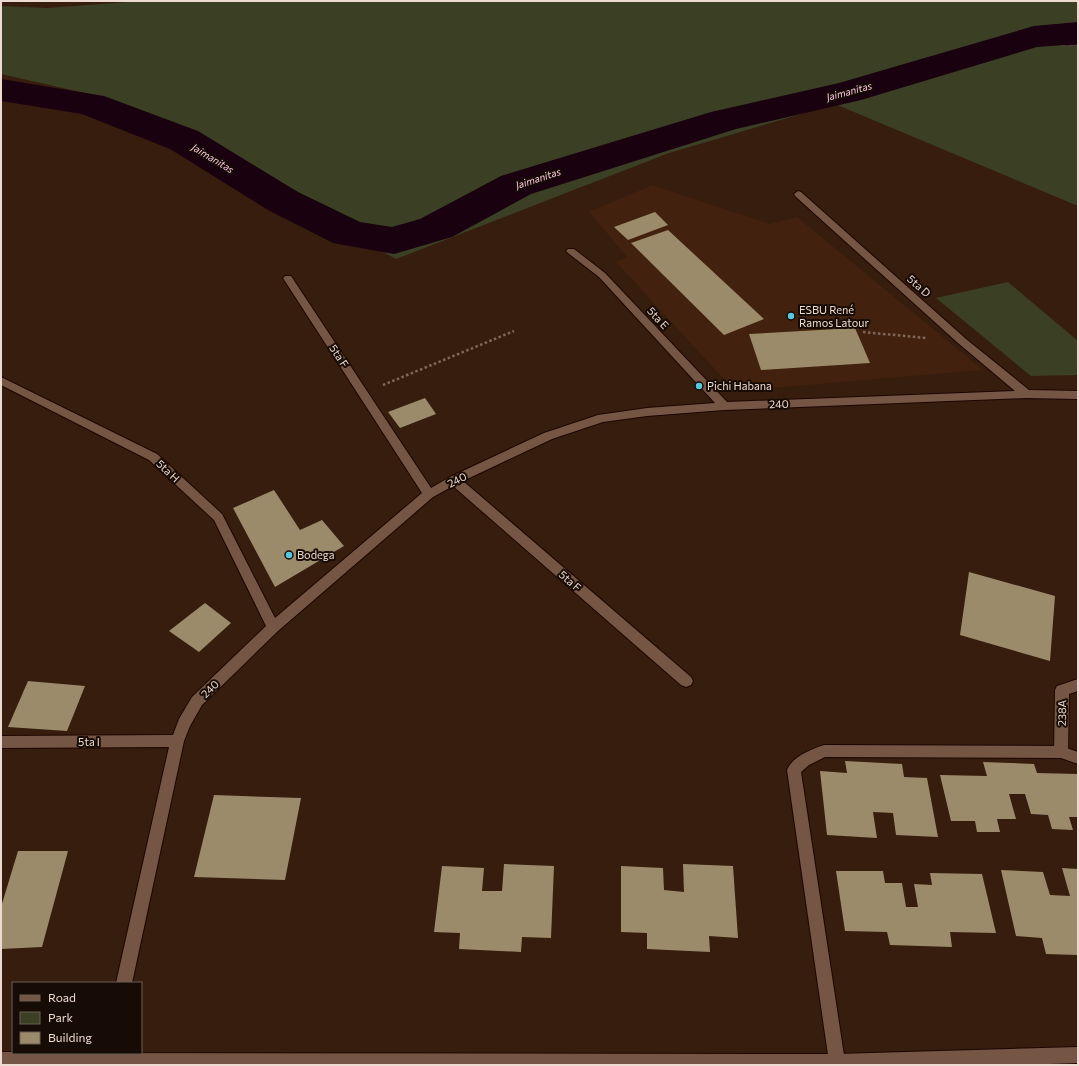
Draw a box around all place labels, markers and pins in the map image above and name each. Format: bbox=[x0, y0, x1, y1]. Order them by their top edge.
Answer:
place label: ESBU René Ramos Latour bbox=[799, 303, 869, 329]
marker: ESBU René Ramos Latour bbox=[786, 311, 796, 321]
place label: Pichi Habana bbox=[707, 379, 772, 392]
marker: Pichi Habana bbox=[694, 381, 704, 391]
place label: Bodega bbox=[297, 548, 334, 561]
marker: Bodega bbox=[284, 550, 294, 560]

